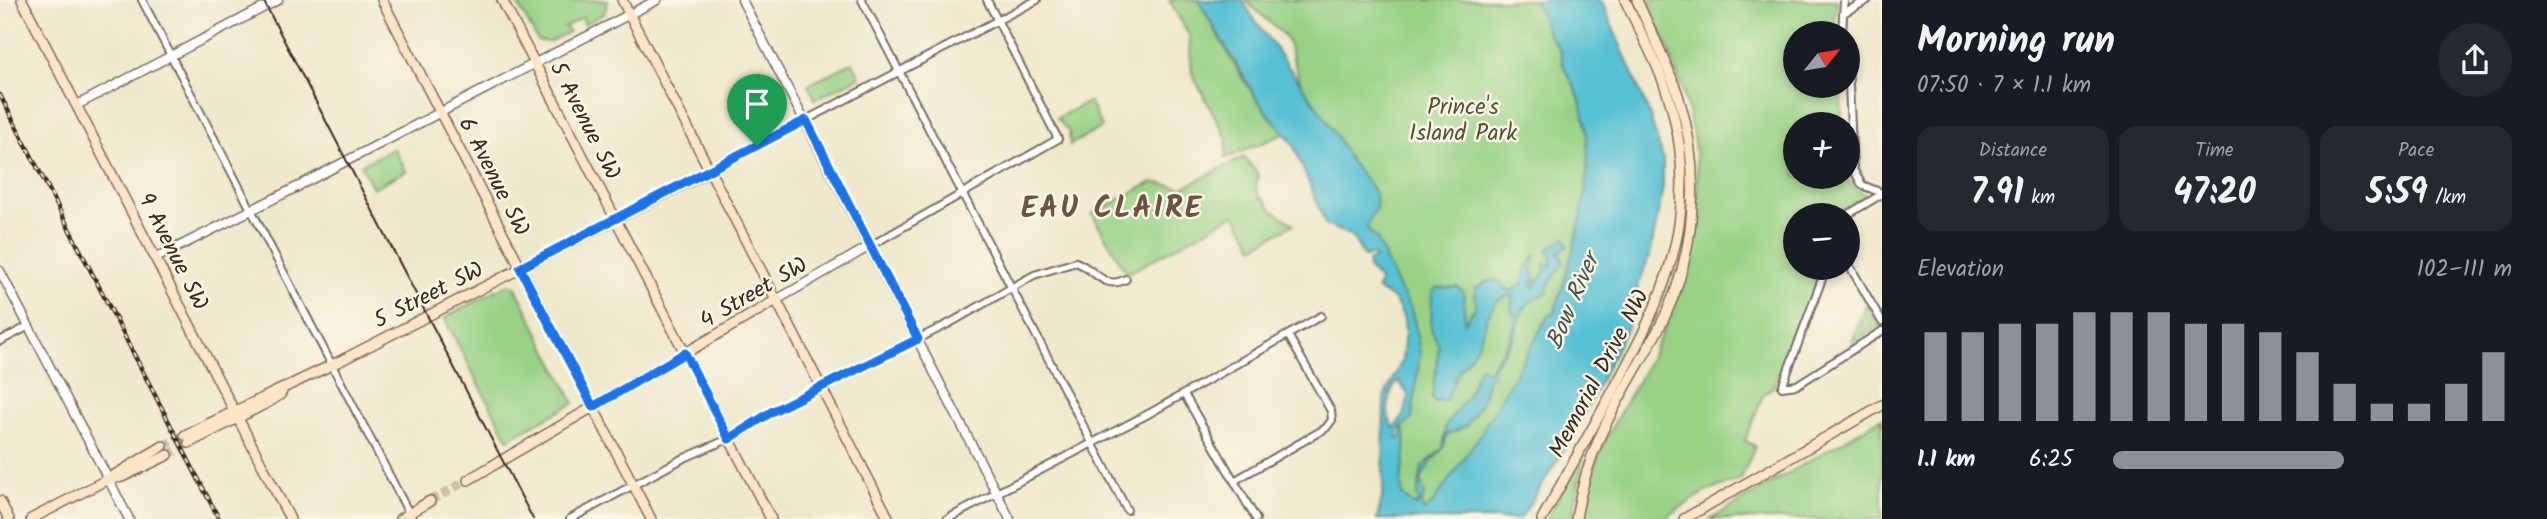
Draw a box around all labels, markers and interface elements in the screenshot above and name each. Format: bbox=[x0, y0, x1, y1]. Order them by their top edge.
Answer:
text: Morning run bbox=[1917, 12, 2115, 72]
north arrow bbox=[1783, 21, 1860, 98]
map controls bbox=[1783, 21, 1860, 280]
button: share bbox=[2438, 23, 2512, 97]
street label: 5 Avenue SW bbox=[539, 55, 629, 186]
text: 07:50 · 7 × 1.1 km bbox=[1917, 68, 2091, 104]
pin bbox=[727, 74, 787, 146]
icon: arrive bbox=[738, 85, 776, 123]
park label: Prince's Island Park bbox=[1409, 90, 1517, 152]
street label: 6 Avenue SW bbox=[448, 111, 539, 243]
button: + bbox=[1783, 112, 1860, 189]
text: Distance bbox=[1979, 136, 2047, 166]
text: Time bbox=[2195, 136, 2234, 166]
text: Pace bbox=[2398, 136, 2434, 166]
text: 7.91 bbox=[1970, 166, 2024, 222]
text: 47:20 bbox=[2173, 166, 2256, 222]
text: 5:59 bbox=[2366, 166, 2428, 222]
text: km bbox=[2024, 183, 2055, 213]
text: /km bbox=[2428, 183, 2466, 213]
district label: EAU CLAIRE bbox=[1021, 185, 1203, 233]
street label: 9 Avenue SW bbox=[127, 187, 217, 317]
button: − bbox=[1783, 203, 1860, 280]
water label: Bow River bbox=[1536, 243, 1613, 355]
street label: 4 Street SW bbox=[693, 248, 815, 339]
text: Elevation bbox=[1917, 252, 2004, 288]
text: 102–111 m bbox=[2417, 252, 2512, 288]
street label: 5 Street SW bbox=[368, 253, 490, 339]
street label: Memorial Drive NW bbox=[1540, 283, 1659, 465]
text: 1.1 km bbox=[1917, 442, 1975, 478]
text: 6:25 bbox=[2029, 442, 2073, 478]

